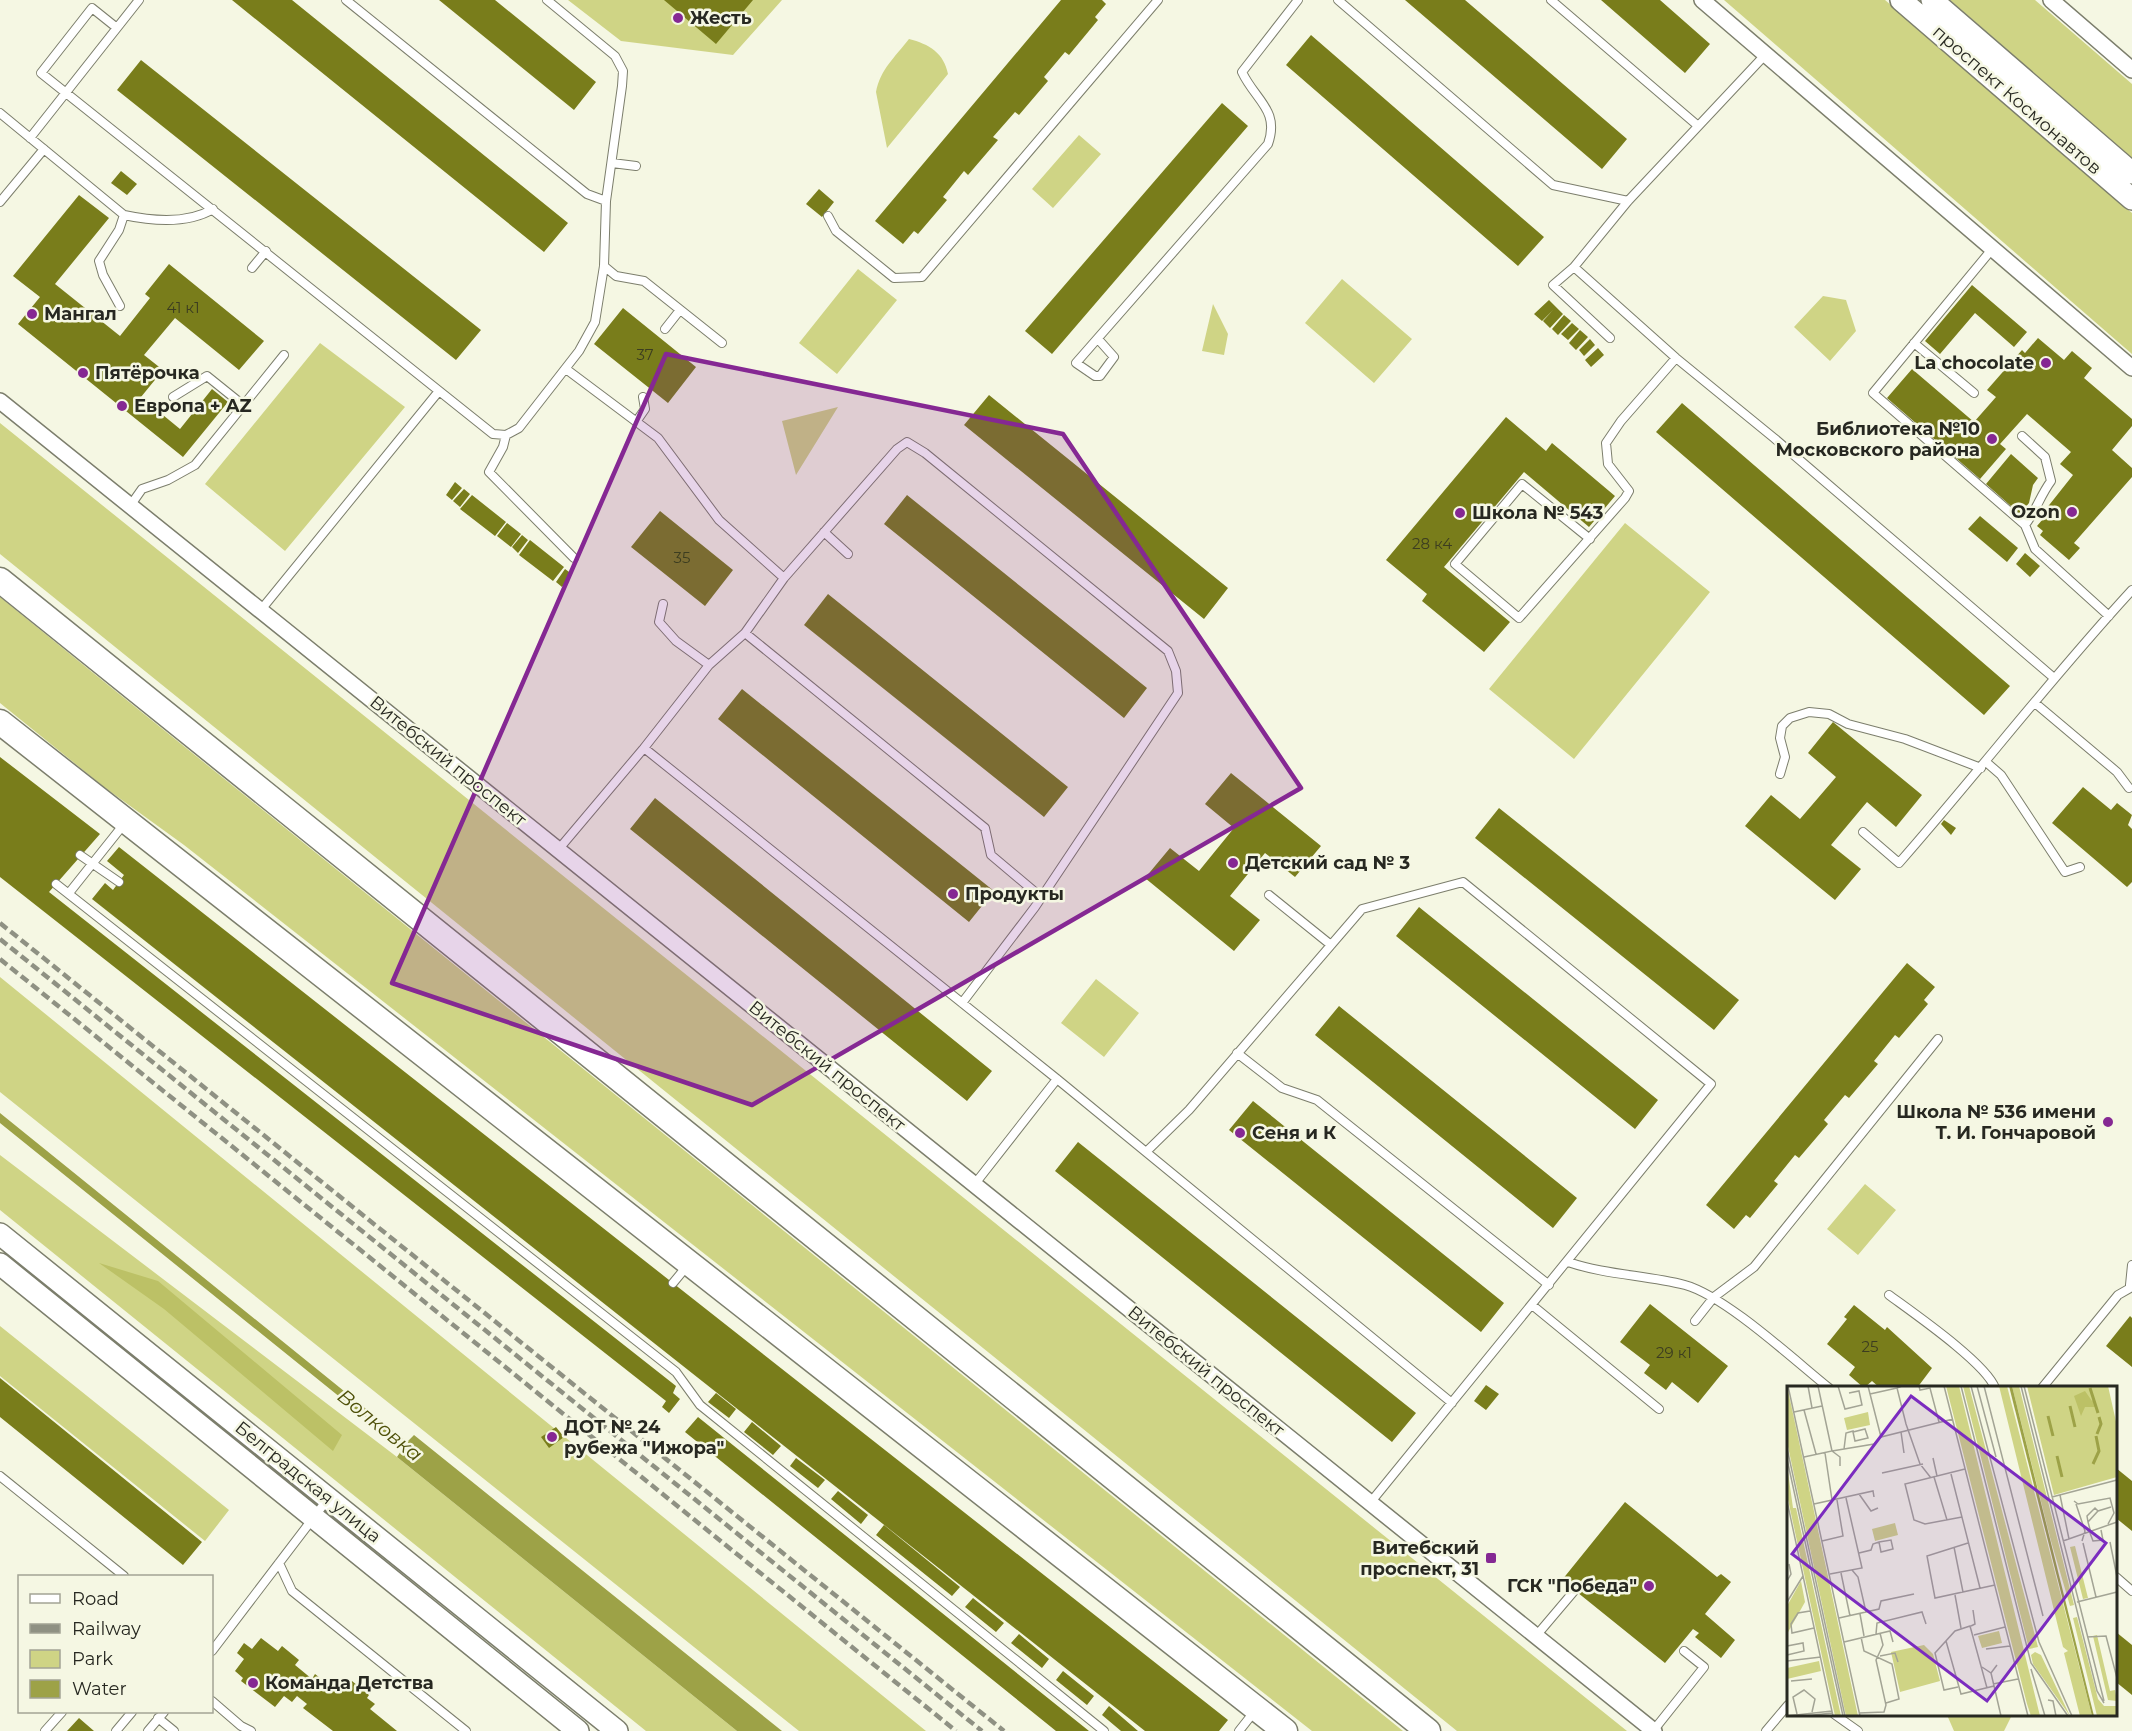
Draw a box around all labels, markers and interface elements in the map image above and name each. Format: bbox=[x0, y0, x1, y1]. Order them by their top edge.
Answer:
place label: Жесть bbox=[690, 7, 752, 29]
marker: Жесть bbox=[671, 11, 685, 25]
street label: проспект Космонавтов bbox=[1928, 21, 2106, 179]
house number: 41 к1 bbox=[166, 298, 200, 317]
place label: Мангал bbox=[44, 303, 117, 325]
marker: Мангал bbox=[25, 307, 39, 321]
house number: 37 bbox=[636, 345, 654, 364]
place label: La chocolate bbox=[1914, 352, 2034, 374]
marker: La chocolate bbox=[2039, 356, 2053, 370]
place label: Пятёрочка bbox=[95, 362, 200, 384]
marker: Пятёрочка bbox=[76, 366, 90, 380]
place label: Европа + AZ bbox=[134, 395, 252, 417]
marker: Европа + AZ bbox=[115, 399, 129, 413]
place label: Библиотека №10 Московского района bbox=[1775, 418, 1980, 461]
marker: Библиотека №10 Московского района bbox=[1985, 432, 1999, 446]
place label: Ozon bbox=[2011, 501, 2060, 523]
place label: Школа № 543 bbox=[1472, 502, 1604, 524]
marker: Ozon bbox=[2065, 505, 2079, 519]
marker: Школа № 543 bbox=[1453, 506, 1467, 520]
house number: 28 к4 bbox=[1412, 534, 1452, 553]
house number: 35 bbox=[674, 548, 690, 567]
street label: Витебский проспект bbox=[365, 691, 531, 831]
place label: Детский сад № 3 bbox=[1245, 852, 1410, 874]
marker: Детский сад № 3 bbox=[1226, 856, 1240, 870]
place label: Продукты bbox=[965, 883, 1064, 905]
marker: Продукты bbox=[946, 887, 960, 901]
street label: Витебский проспект bbox=[744, 996, 910, 1136]
place label: Школа № 536 имени Т. И. Гончаровой bbox=[1896, 1101, 2096, 1144]
marker: Школа № 536 имени Т. И. Гончаровой bbox=[2101, 1115, 2115, 1129]
place label: Сеня и К bbox=[1252, 1122, 1337, 1144]
marker: Сеня и К bbox=[1233, 1126, 1247, 1140]
street label: Витебский проспект bbox=[1123, 1301, 1289, 1441]
house number: 25 bbox=[1861, 1337, 1879, 1356]
house number: 29 к1 bbox=[1656, 1343, 1692, 1362]
water label: Волковка bbox=[333, 1384, 427, 1466]
inset map bbox=[1787, 1386, 2117, 1716]
street label: Белградская улица bbox=[231, 1416, 385, 1548]
place label: ДОТ № 24 рубежа "Ижора" bbox=[564, 1416, 725, 1459]
marker: ДОТ № 24 рубежа "Ижора" bbox=[545, 1430, 559, 1444]
place label: Витебский проспект, 31 bbox=[1360, 1537, 1479, 1580]
marker: Витебский проспект, 31 bbox=[1484, 1551, 1498, 1565]
legend bbox=[18, 1575, 213, 1713]
place label: ГСК "Победа" bbox=[1507, 1575, 1637, 1597]
marker: ГСК "Победа" bbox=[1642, 1579, 1656, 1593]
text: Road bbox=[72, 1588, 119, 1610]
text: Railway bbox=[72, 1618, 141, 1640]
text: Park bbox=[72, 1648, 113, 1670]
place label: Команда Детства bbox=[265, 1672, 434, 1694]
marker: Команда Детства bbox=[246, 1676, 260, 1690]
text: Water bbox=[72, 1678, 127, 1700]

